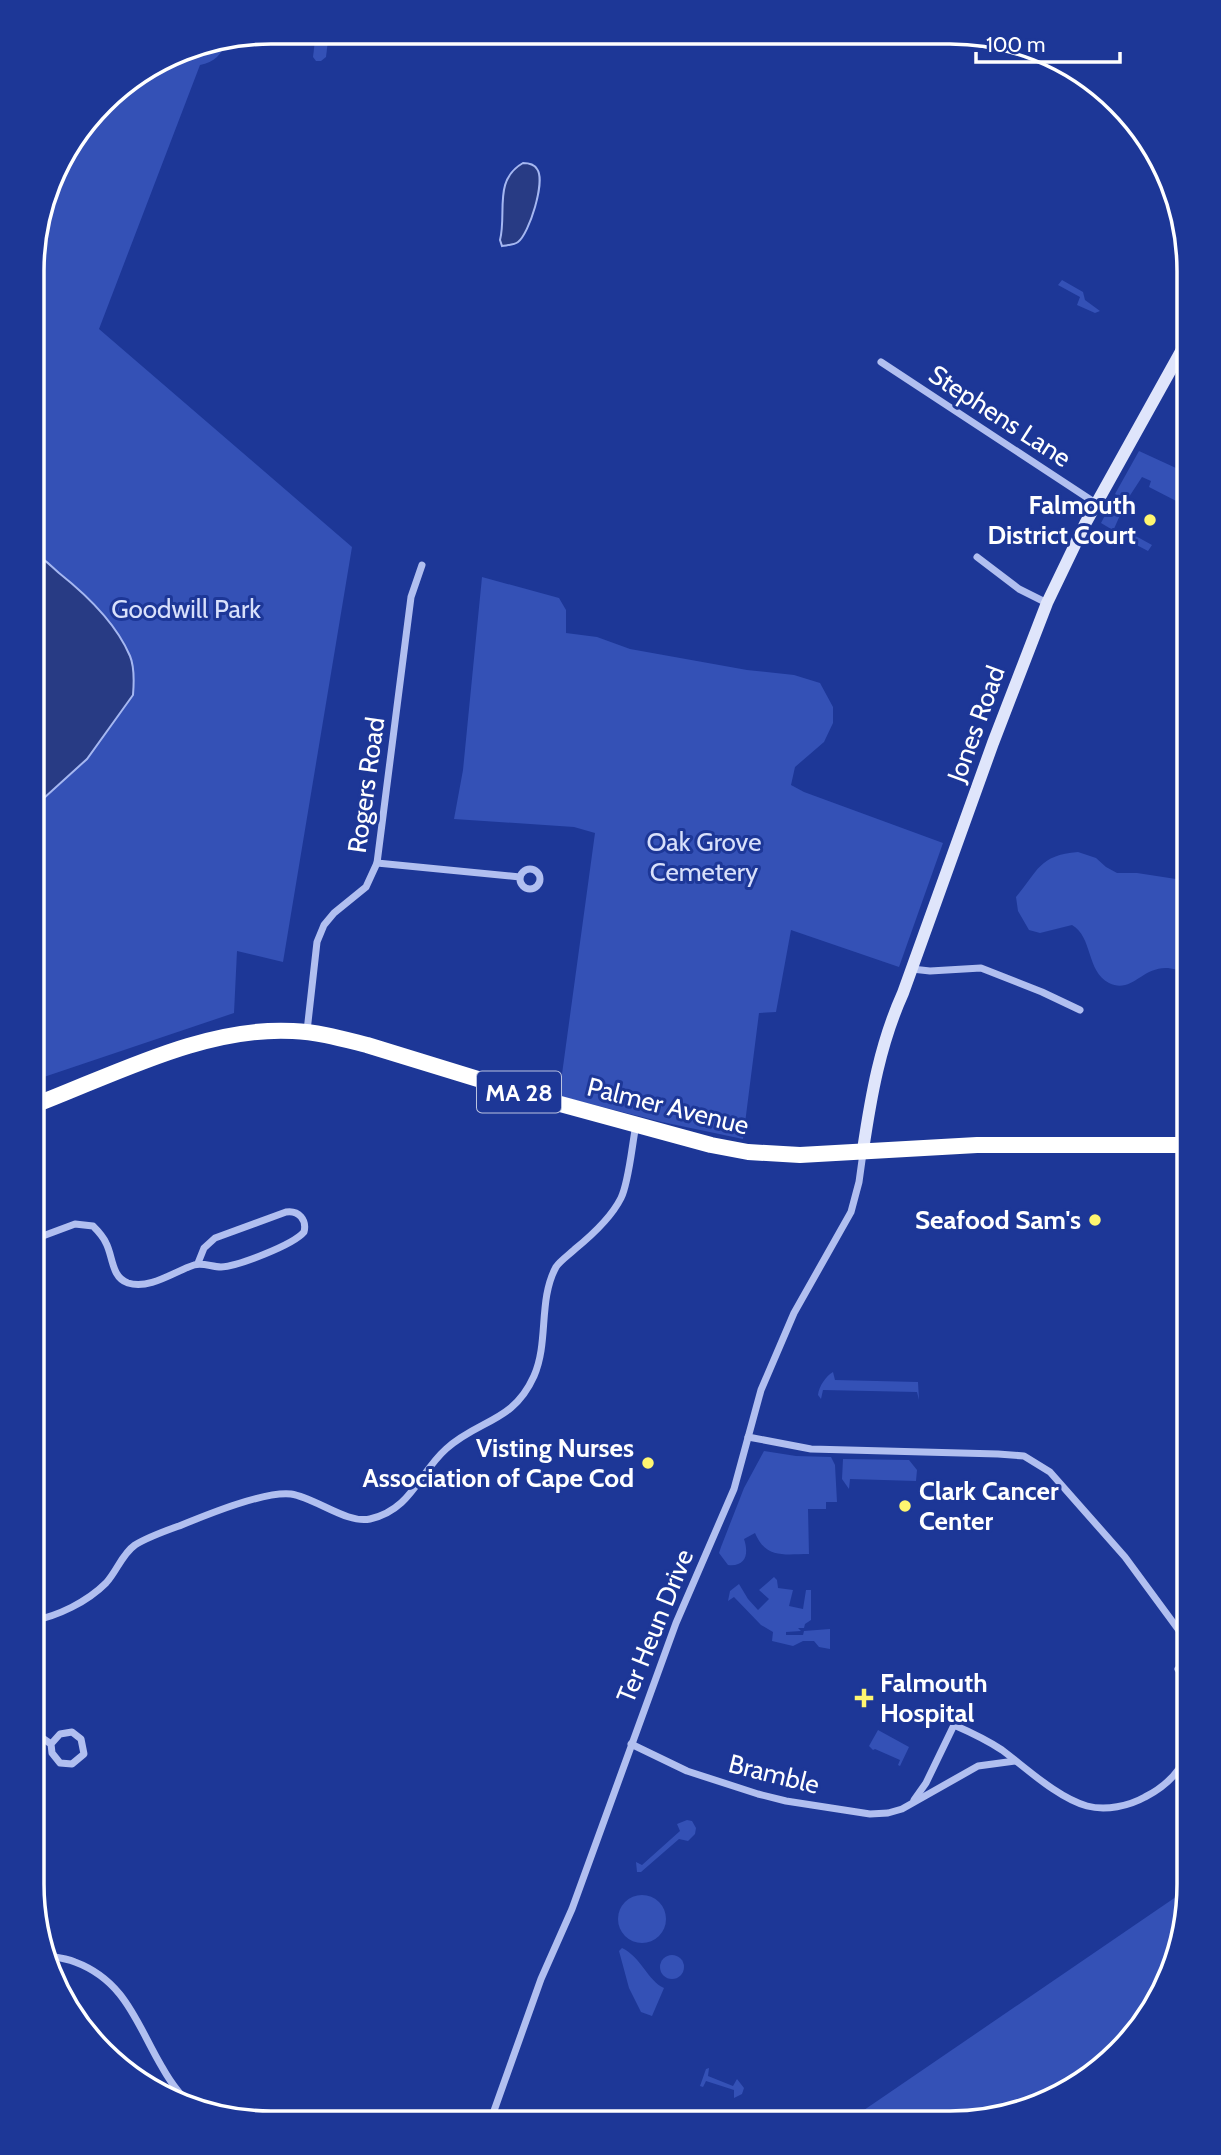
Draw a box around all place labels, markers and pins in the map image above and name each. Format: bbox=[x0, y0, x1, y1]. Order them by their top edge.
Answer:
place label: Falmouth District Court bbox=[988, 489, 1136, 551]
marker: Falmouth District Court bbox=[1142, 512, 1158, 528]
place label: Seafood Sam's bbox=[915, 1204, 1081, 1236]
marker: Seafood Sam's bbox=[1087, 1212, 1103, 1228]
place label: Visting Nurses Association of Cape Cod bbox=[362, 1432, 634, 1494]
marker: Visting Nurses Association of Cape Cod bbox=[640, 1455, 656, 1471]
place label: Clark Cancer Center bbox=[919, 1475, 1059, 1537]
marker: Clark Cancer Center bbox=[897, 1498, 913, 1514]
place label: Falmouth Hospital bbox=[880, 1667, 987, 1729]
marker: Falmouth Hospital bbox=[854, 1688, 874, 1708]

